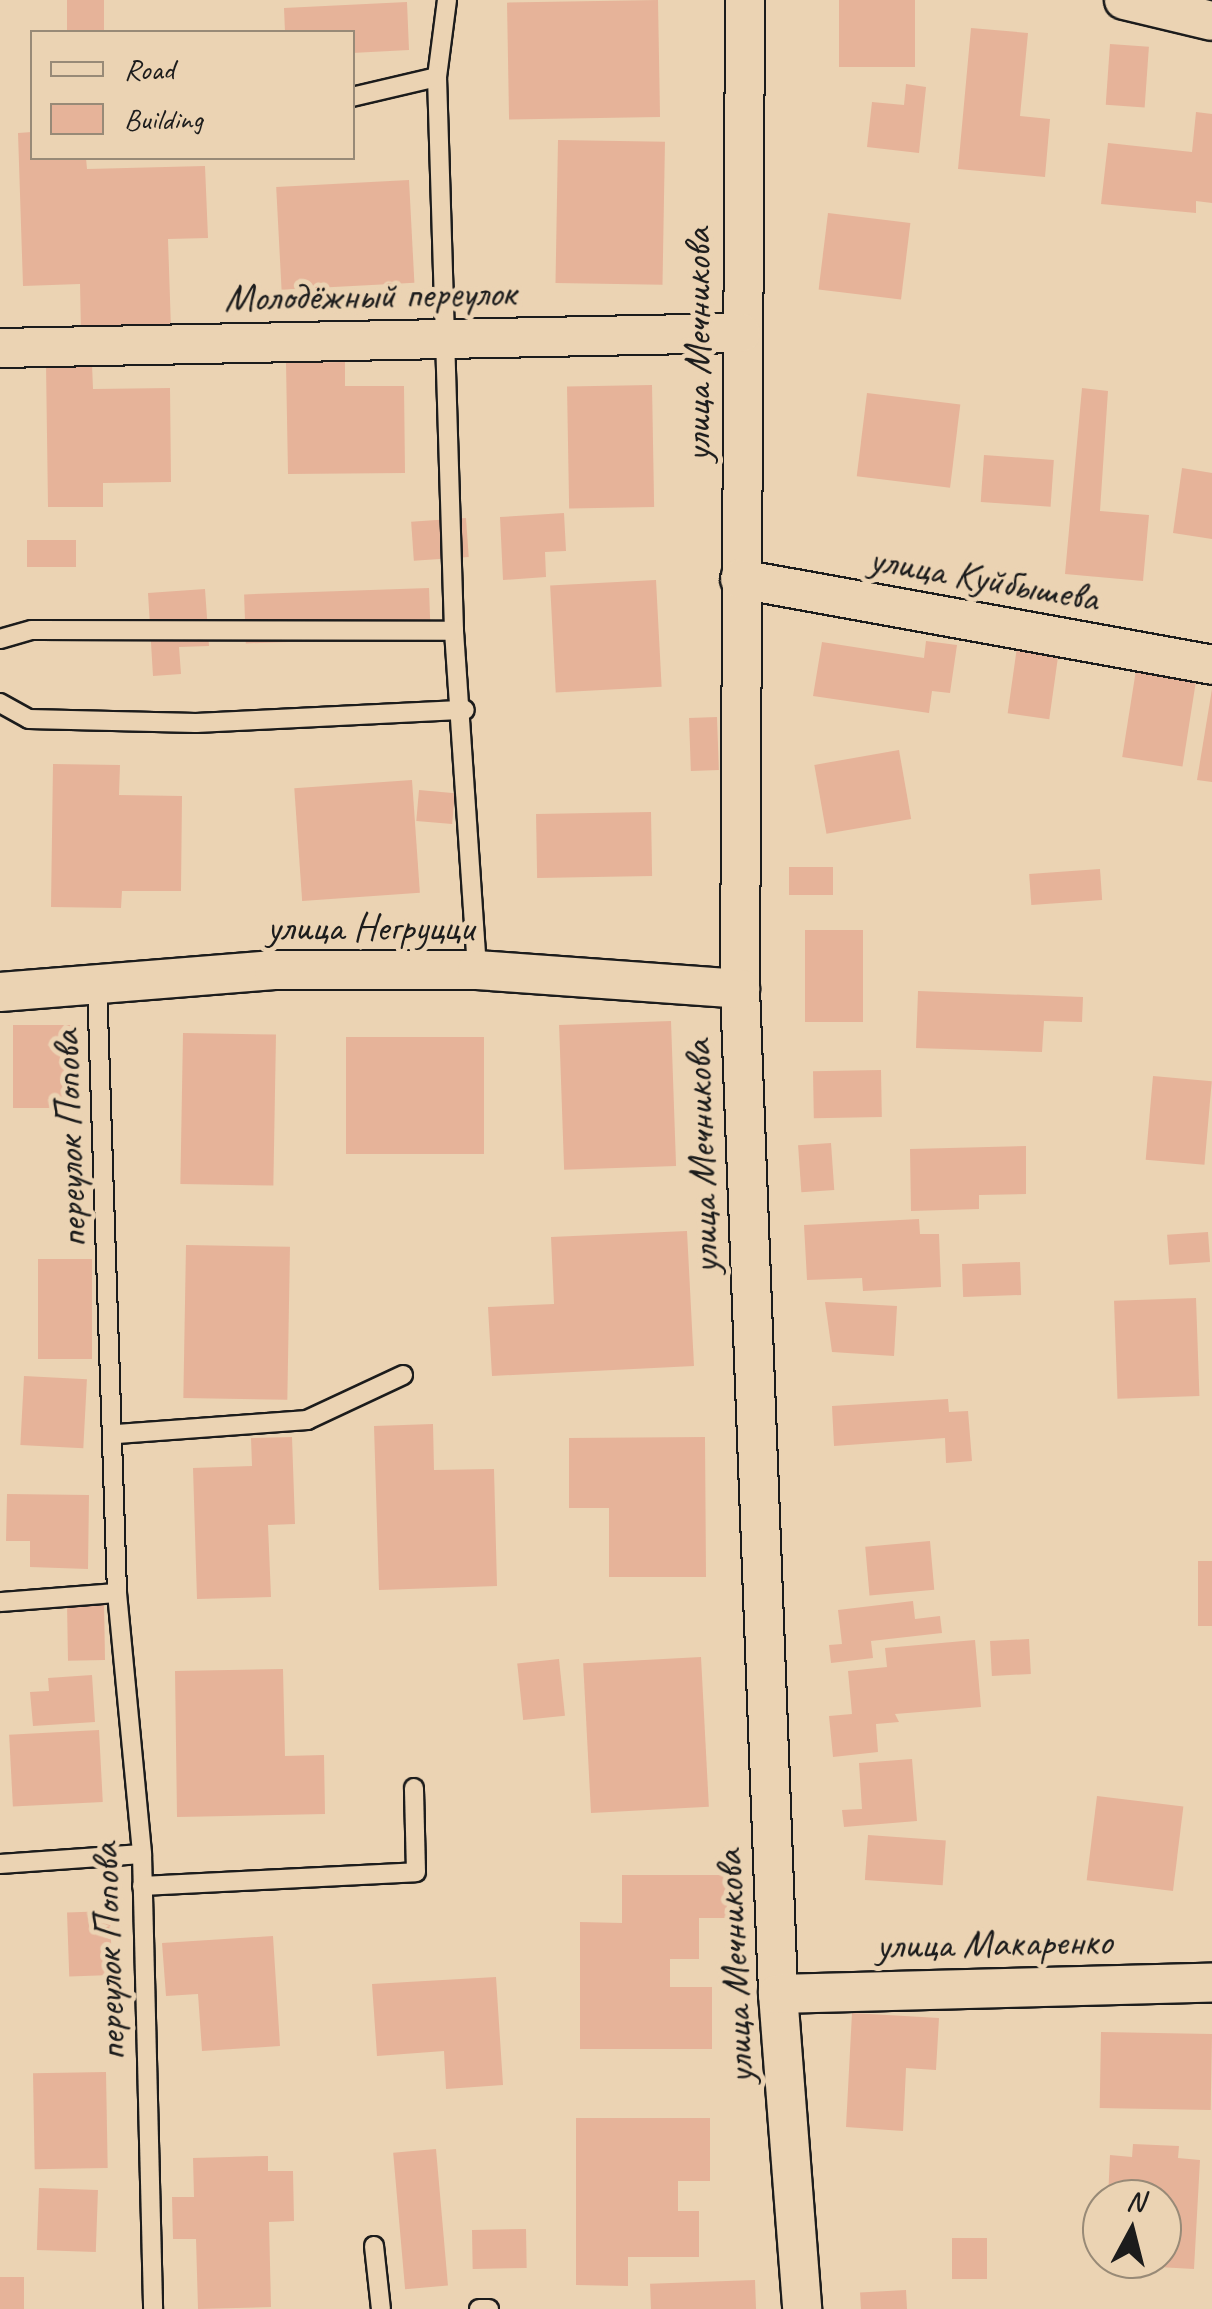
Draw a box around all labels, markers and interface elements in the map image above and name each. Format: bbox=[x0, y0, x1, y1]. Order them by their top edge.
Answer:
legend bbox=[30, 30, 355, 160]
text: Road bbox=[124, 50, 174, 88]
text: Building bbox=[124, 100, 203, 138]
street label: улица Мечникова bbox=[673, 228, 721, 462]
street label: Молодёжный переулок bbox=[224, 268, 516, 322]
street label: улица Куйбышева bbox=[866, 534, 1102, 622]
street label: улица Негруцци bbox=[266, 903, 474, 951]
street label: переулок Попова bbox=[41, 1031, 97, 1247]
street label: улица Мечникова bbox=[673, 1039, 729, 1275]
street label: переулок Попова bbox=[80, 1844, 136, 2060]
street label: улица Мечникова bbox=[704, 1849, 764, 2085]
street label: улица Макаренко bbox=[875, 1917, 1113, 1969]
north arrow bbox=[1082, 2179, 1182, 2279]
text: N bbox=[1125, 2182, 1146, 2219]

